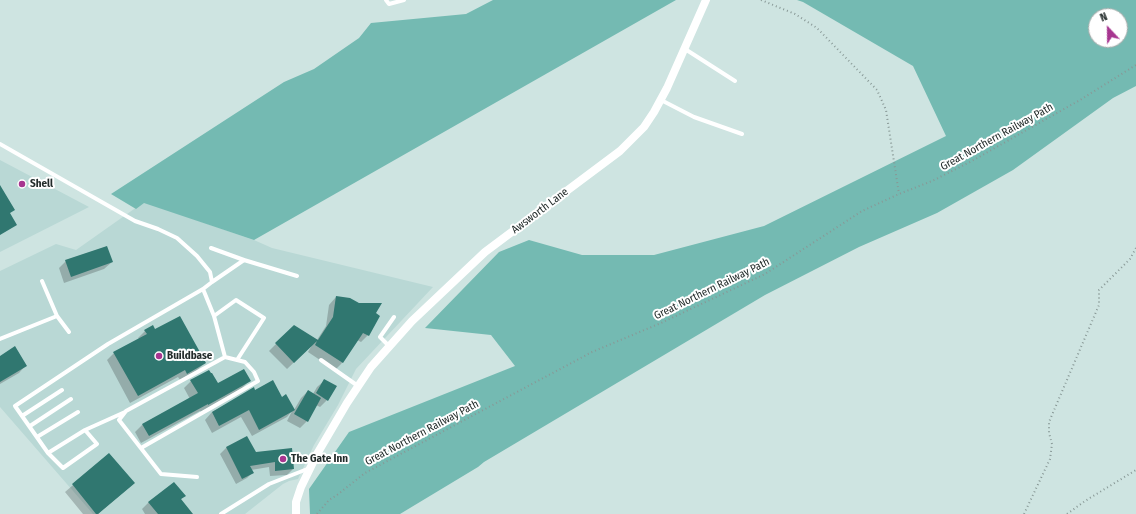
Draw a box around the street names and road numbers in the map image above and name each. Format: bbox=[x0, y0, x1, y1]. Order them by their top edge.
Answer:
street label: Great Northern Railway Path bbox=[938, 100, 1056, 174]
street label: Awsworth Lane bbox=[509, 185, 571, 237]
street label: Great Northern Railway Path bbox=[652, 255, 772, 323]
street label: Great Northern Railway Path bbox=[363, 397, 481, 469]

